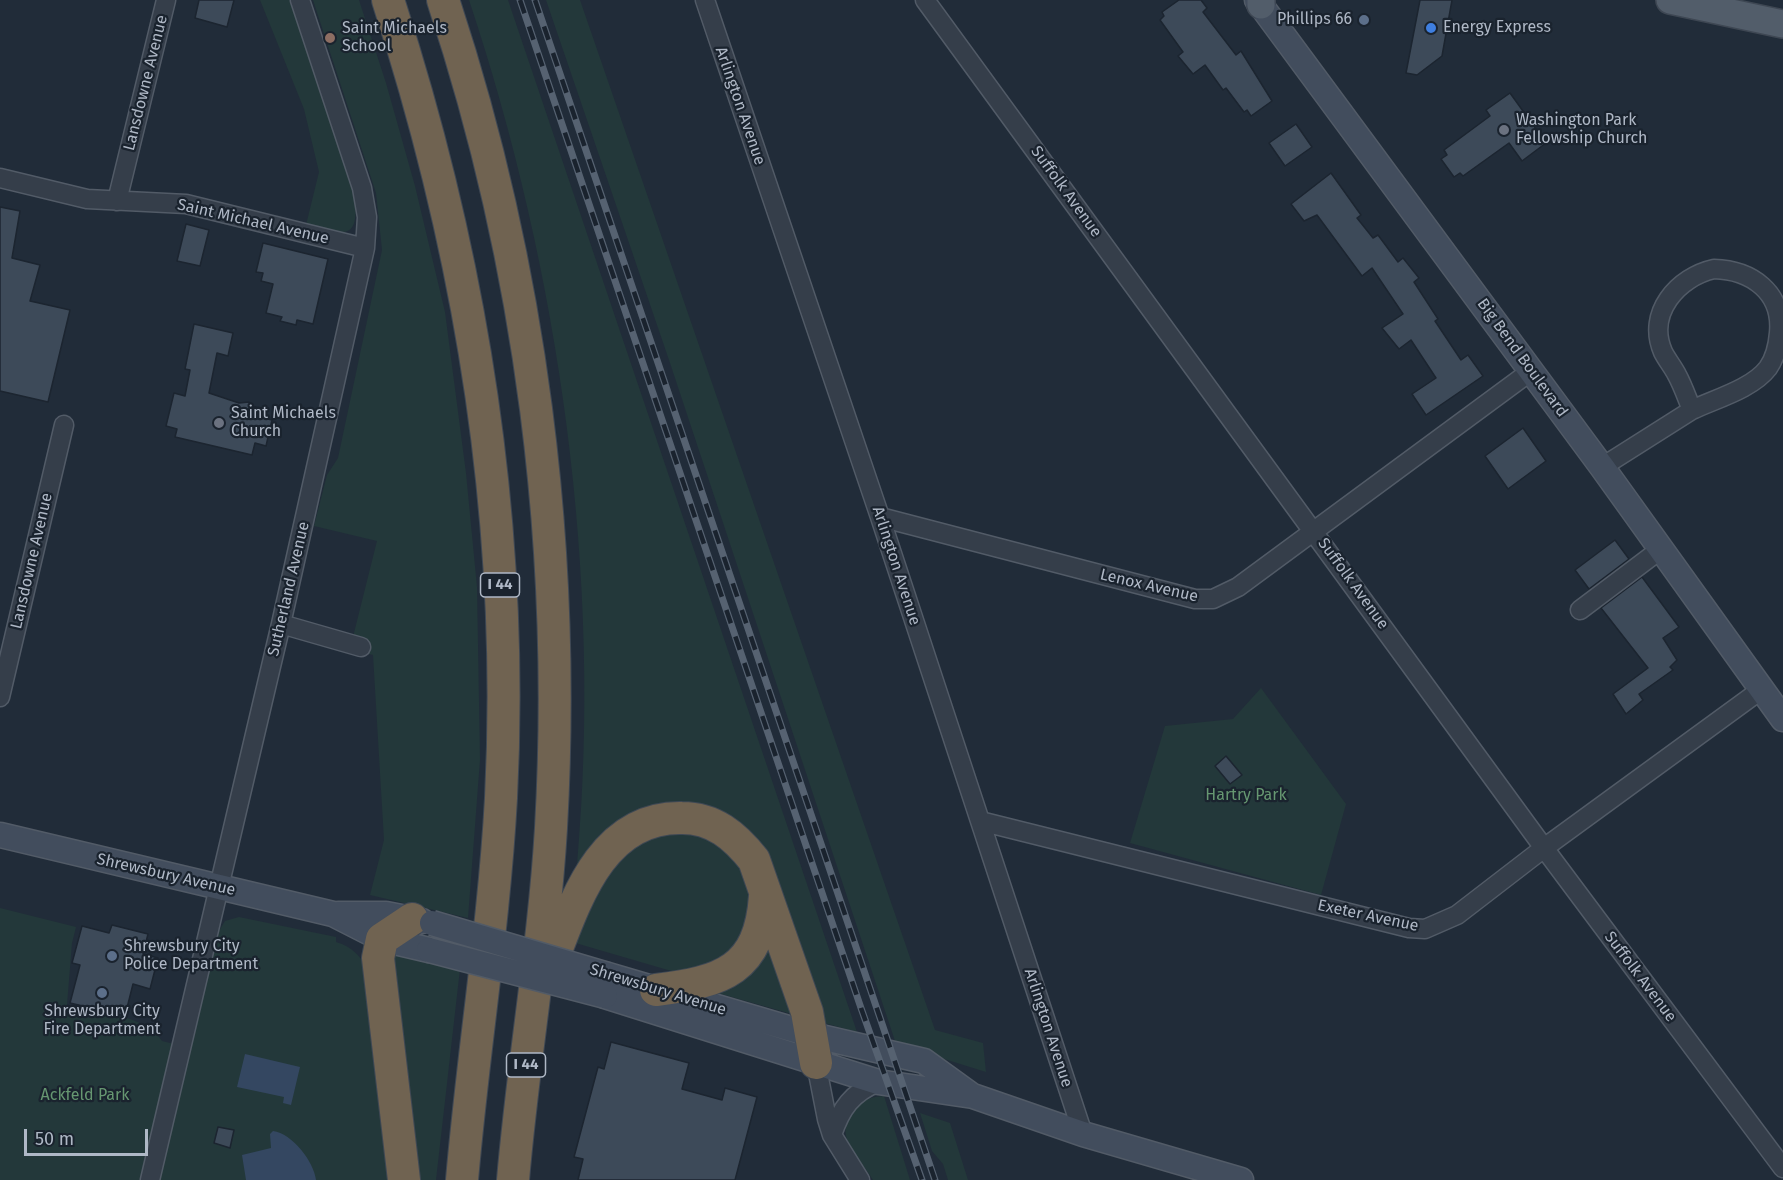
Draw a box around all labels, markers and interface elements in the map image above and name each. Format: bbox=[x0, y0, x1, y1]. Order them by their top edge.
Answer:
place label: Phillips 66 bbox=[1277, 10, 1352, 30]
street label: Lansdowne Avenue bbox=[120, 13, 172, 153]
marker: Phillips 66 bbox=[1357, 13, 1371, 27]
place label: Energy Express bbox=[1443, 18, 1551, 38]
place label: Saint Michaels School bbox=[342, 19, 447, 57]
marker: Energy Express bbox=[1424, 21, 1438, 35]
marker: Saint Michaels School bbox=[323, 31, 337, 45]
street label: Arlington Avenue bbox=[711, 44, 769, 168]
place label: Washington Park Fellowship Church bbox=[1516, 111, 1647, 149]
marker: Washington Park Fellowship Church bbox=[1497, 123, 1511, 137]
street label: Suffolk Avenue bbox=[1026, 143, 1106, 241]
street label: Saint Michael Avenue bbox=[175, 195, 331, 249]
street label: Big Bend Boulevard bbox=[1473, 295, 1571, 421]
place label: Saint Michaels Church bbox=[231, 404, 336, 442]
marker: Saint Michaels Church bbox=[212, 416, 226, 430]
street label: Lansdowne Avenue bbox=[7, 491, 57, 631]
street label: Arlington Avenue bbox=[868, 504, 924, 628]
street label: Sutherland Avenue bbox=[264, 520, 314, 658]
street label: Suffolk Avenue bbox=[1313, 535, 1393, 633]
street label: Lenox Avenue bbox=[1098, 565, 1200, 607]
road number: I 44 bbox=[480, 573, 520, 597]
park label: Hartry Park bbox=[1205, 786, 1287, 806]
street label: Shrewsbury Avenue bbox=[95, 850, 237, 900]
street label: Exeter Avenue bbox=[1316, 896, 1420, 936]
street label: Suffolk Avenue bbox=[1600, 928, 1680, 1026]
place label: Shrewsbury City Police Department bbox=[124, 937, 258, 975]
marker: Shrewsbury City Police Department bbox=[105, 949, 119, 963]
street label: Shrewsbury Avenue bbox=[587, 960, 729, 1020]
street label: Arlington Avenue bbox=[1020, 966, 1076, 1090]
marker: Shrewsbury City Fire Department bbox=[95, 986, 109, 1000]
place label: Shrewsbury City Fire Department bbox=[43, 1002, 161, 1040]
road number: I 44 bbox=[506, 1053, 546, 1077]
park label: Ackfeld Park bbox=[41, 1086, 129, 1106]
scale bar bbox=[27, 1117, 152, 1155]
text: 50 m bbox=[35, 1128, 74, 1150]

